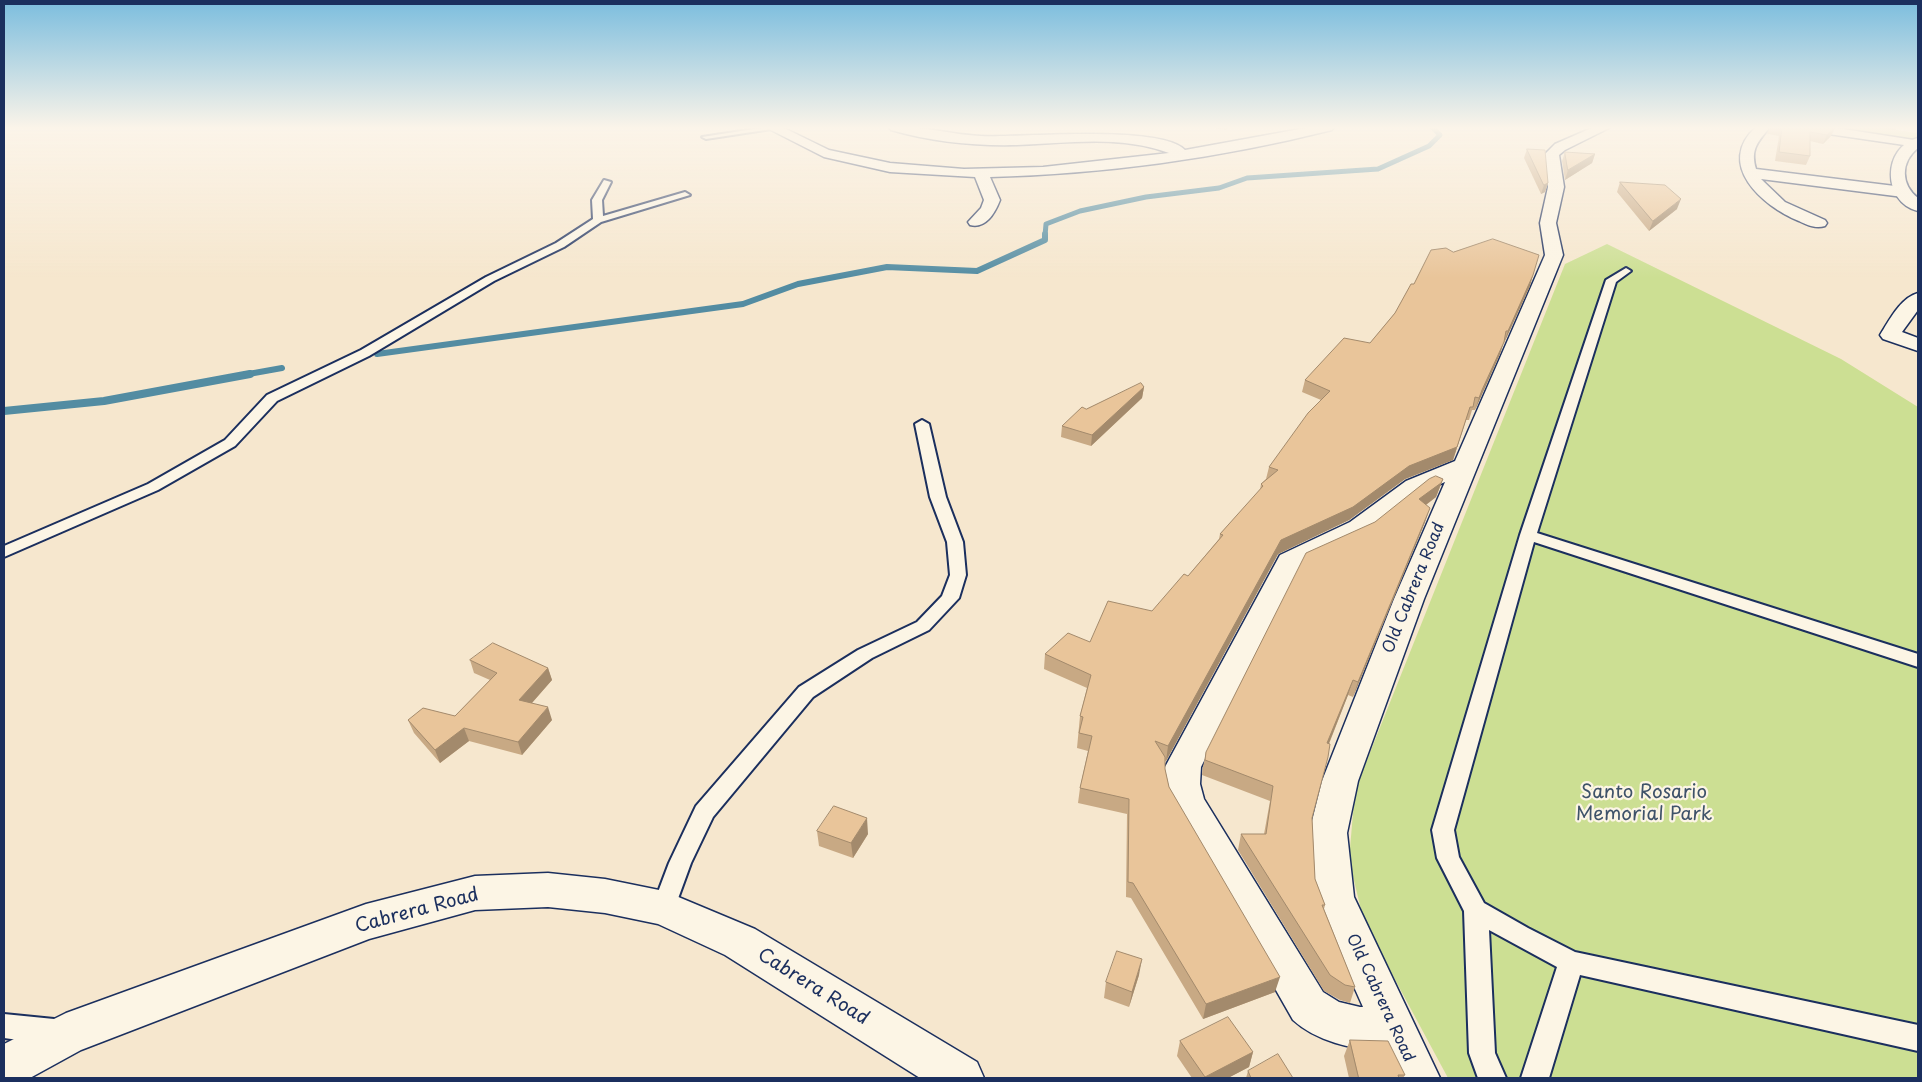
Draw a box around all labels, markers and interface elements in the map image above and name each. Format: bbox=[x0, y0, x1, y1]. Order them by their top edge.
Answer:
street label: Old Cabrera Road bbox=[1379, 520, 1449, 656]
park label: Santo Rosario Memorial Park bbox=[1576, 782, 1712, 826]
street label: Cabrera Road bbox=[353, 884, 481, 938]
street label: Old Cabrera Road bbox=[1342, 931, 1418, 1065]
street label: Cabrera Road bbox=[753, 944, 873, 1030]

